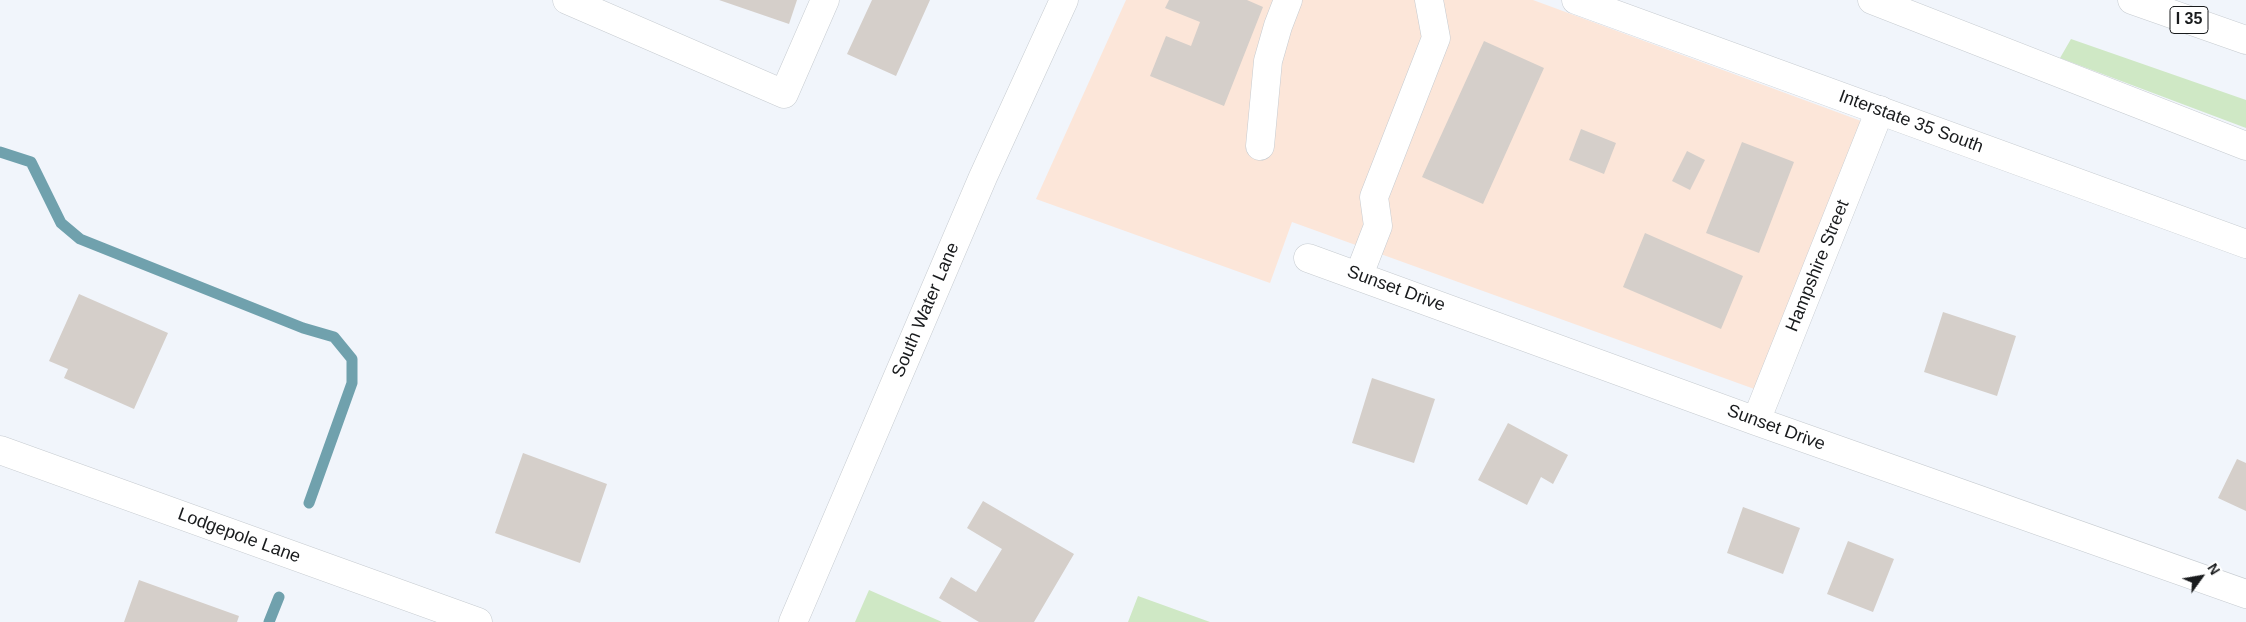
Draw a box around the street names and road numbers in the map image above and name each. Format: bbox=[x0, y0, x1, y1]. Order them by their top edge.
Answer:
road number: I 35 bbox=[2170, 6, 2208, 34]
street label: Interstate 35 South bbox=[1836, 86, 1986, 158]
street label: Hampshire Street bbox=[1782, 197, 1854, 335]
street label: South Water Lane bbox=[888, 239, 964, 381]
street label: Sunset Drive bbox=[1344, 261, 1448, 317]
street label: Sunset Drive bbox=[1724, 400, 1828, 456]
street label: Lodgepole Lane bbox=[175, 504, 303, 568]

